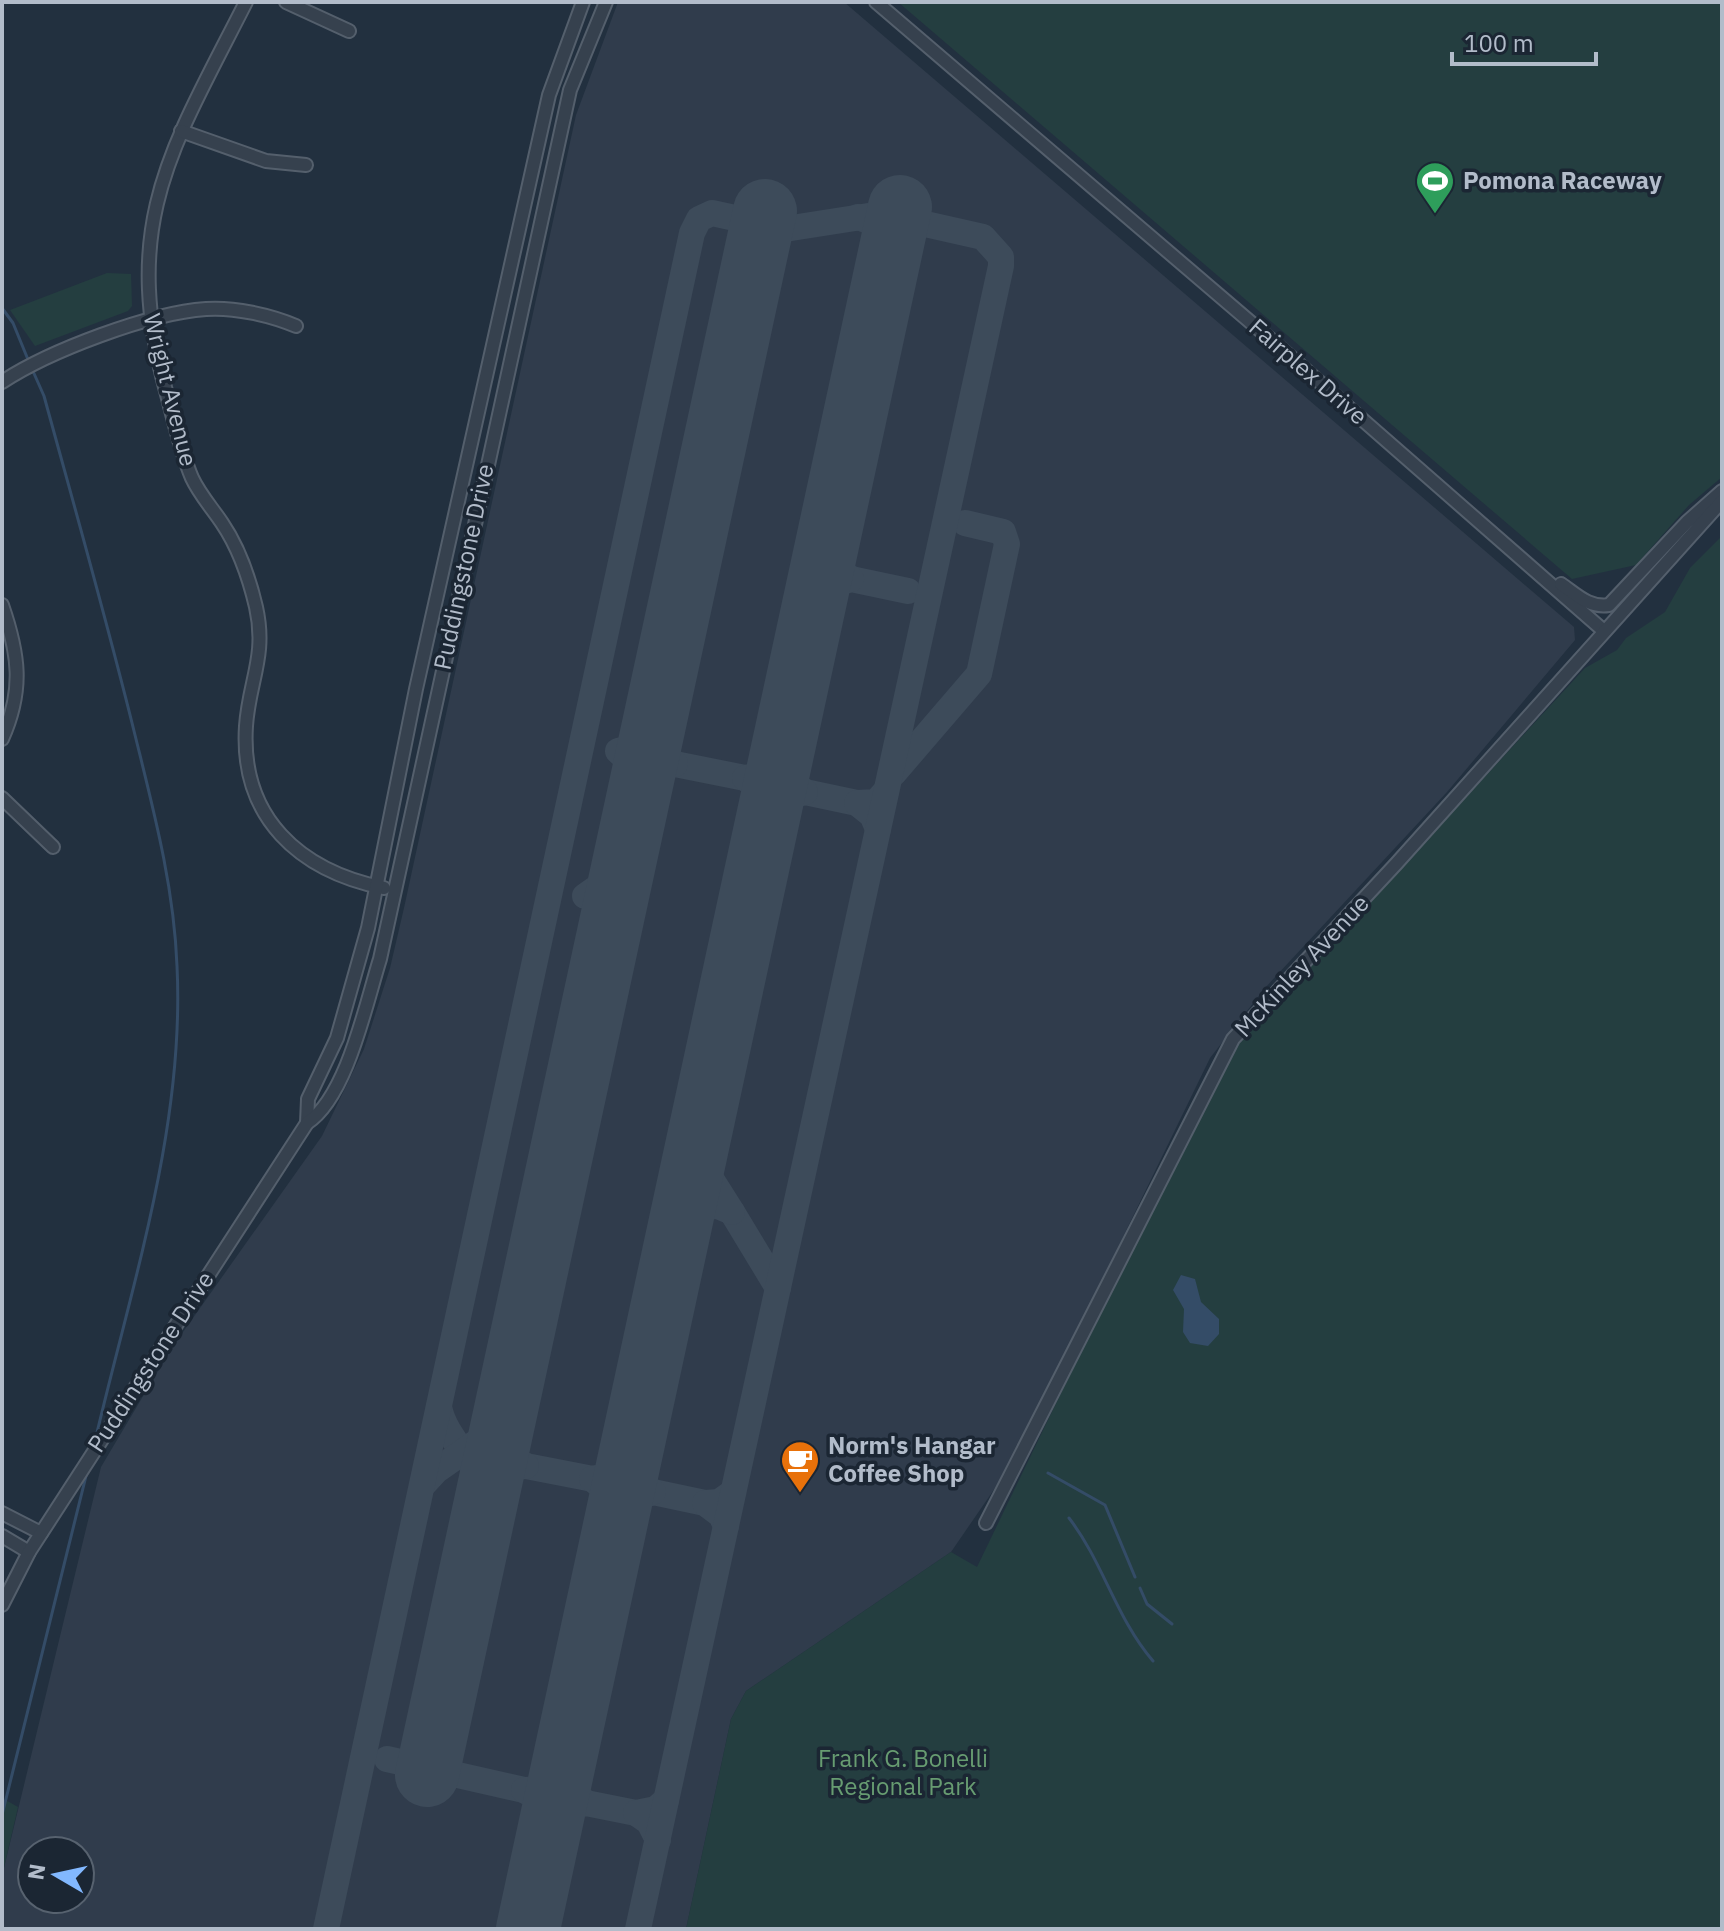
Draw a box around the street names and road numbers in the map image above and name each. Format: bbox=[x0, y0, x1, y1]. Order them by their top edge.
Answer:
street label: Wright Avenue bbox=[137, 310, 205, 470]
street label: Fairplex Drive bbox=[1243, 311, 1375, 432]
street label: Puddingstone Drive bbox=[426, 461, 500, 673]
street label: McKinley Avenue bbox=[1227, 887, 1376, 1043]
street label: Puddingstone Drive bbox=[80, 1265, 221, 1458]

